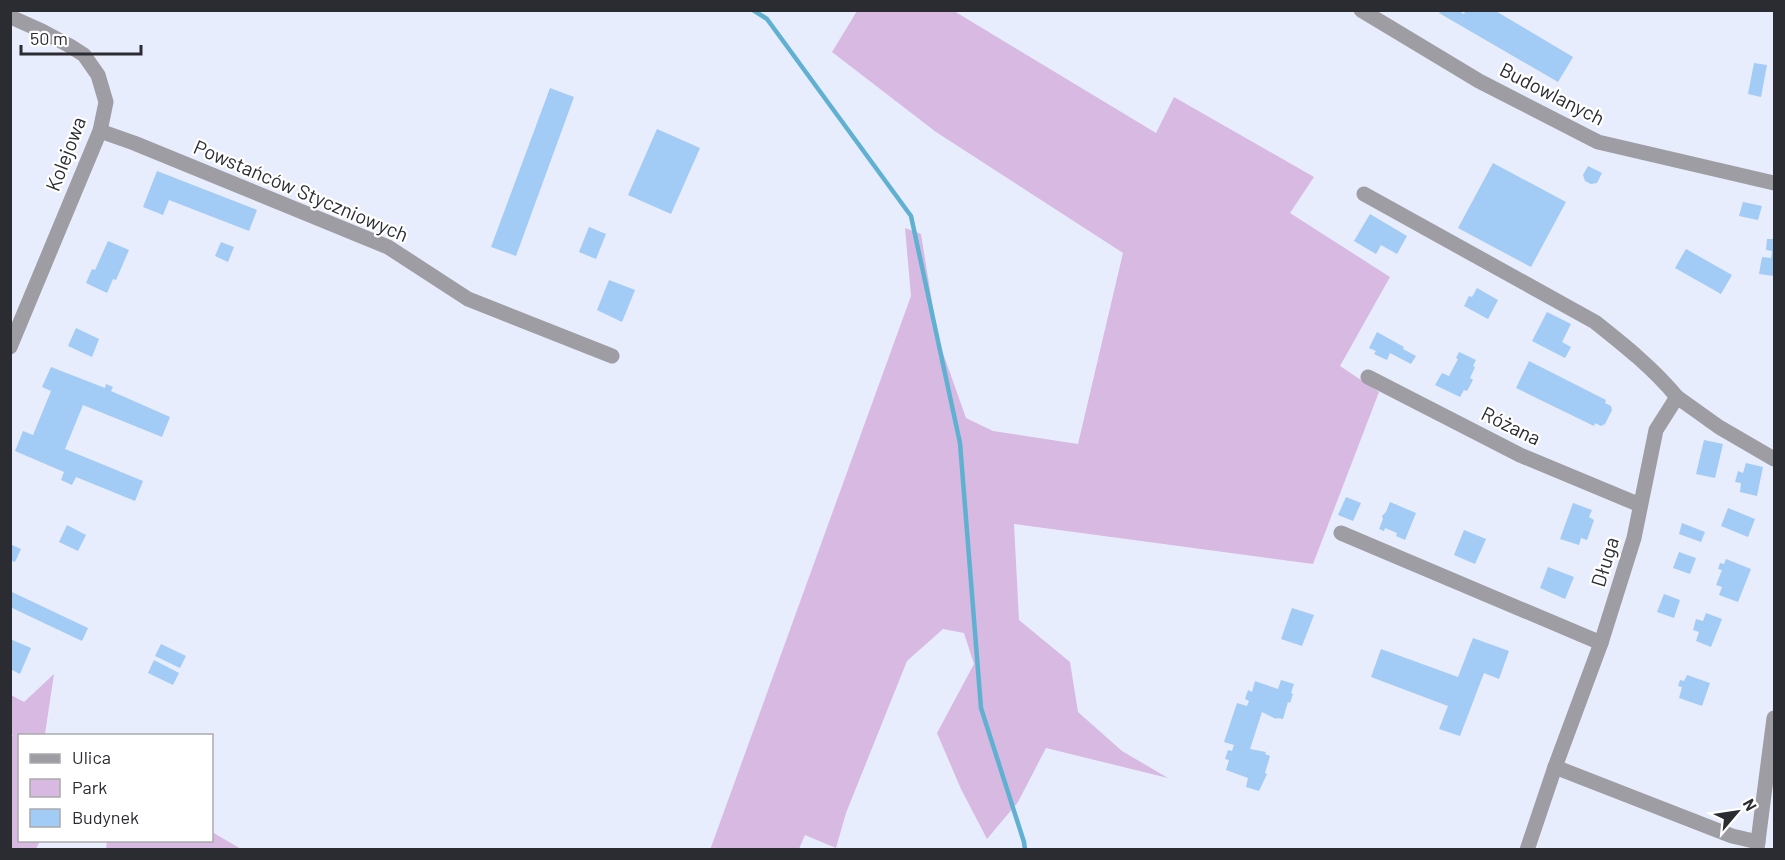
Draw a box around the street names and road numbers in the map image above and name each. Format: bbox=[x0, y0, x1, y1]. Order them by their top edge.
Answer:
street label: Budowlanych bbox=[1496, 56, 1609, 130]
street label: Kolejowa bbox=[40, 113, 90, 194]
street label: Powstańców Styczniowych bbox=[191, 134, 412, 246]
street label: Różana bbox=[1478, 401, 1545, 450]
street label: Długa bbox=[1585, 534, 1623, 590]

